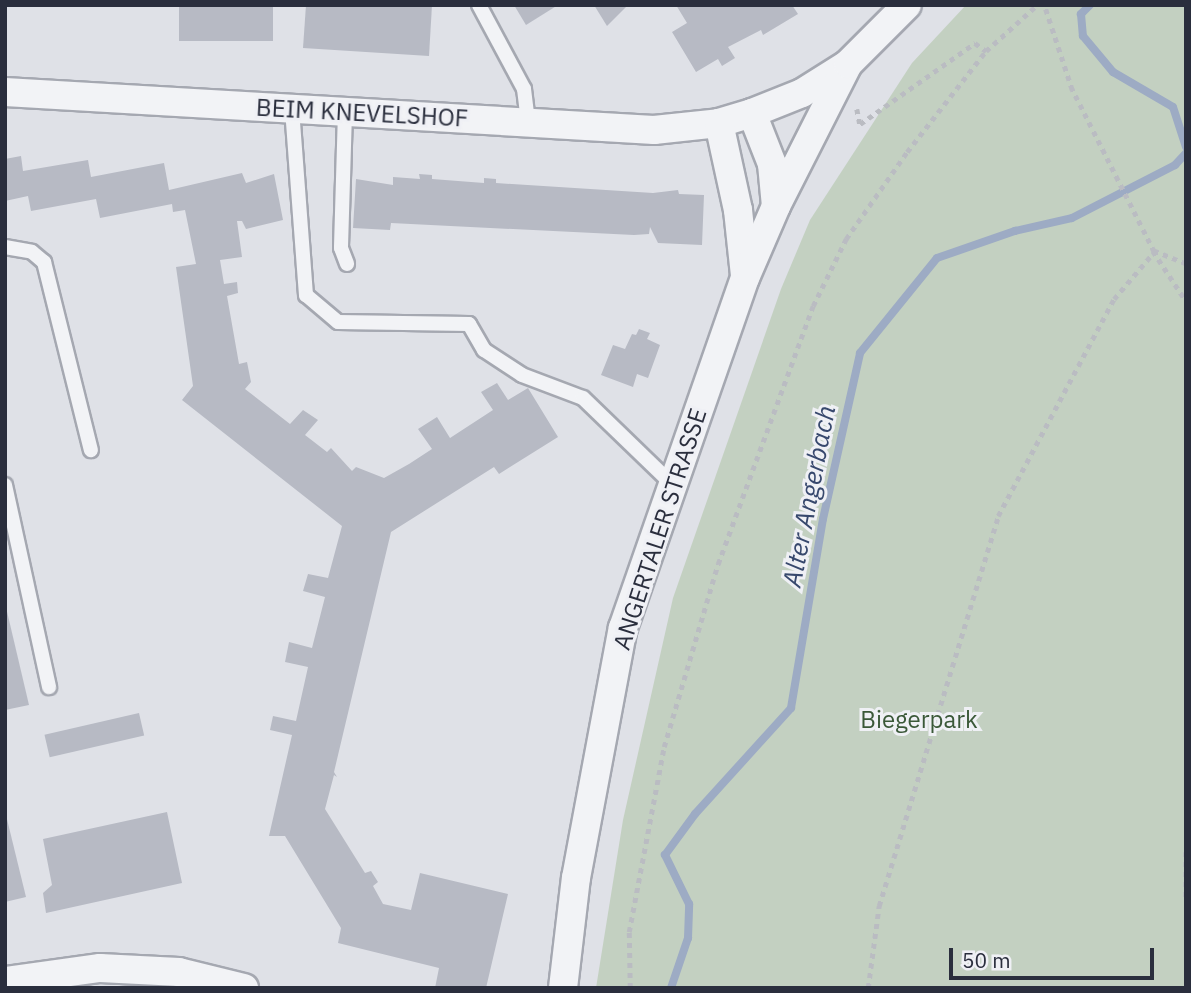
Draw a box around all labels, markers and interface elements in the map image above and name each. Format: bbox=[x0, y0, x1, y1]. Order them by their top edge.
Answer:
street label: BEIM KNEVELSHOF bbox=[255, 93, 469, 133]
water label: Alter Angerbach bbox=[776, 403, 842, 589]
street label: ANGERTALER STRASSE bbox=[607, 405, 713, 653]
park label: Biegerpark bbox=[860, 706, 978, 734]
scale bar bbox=[953, 934, 1158, 978]
text: 50 m bbox=[962, 946, 1011, 974]

